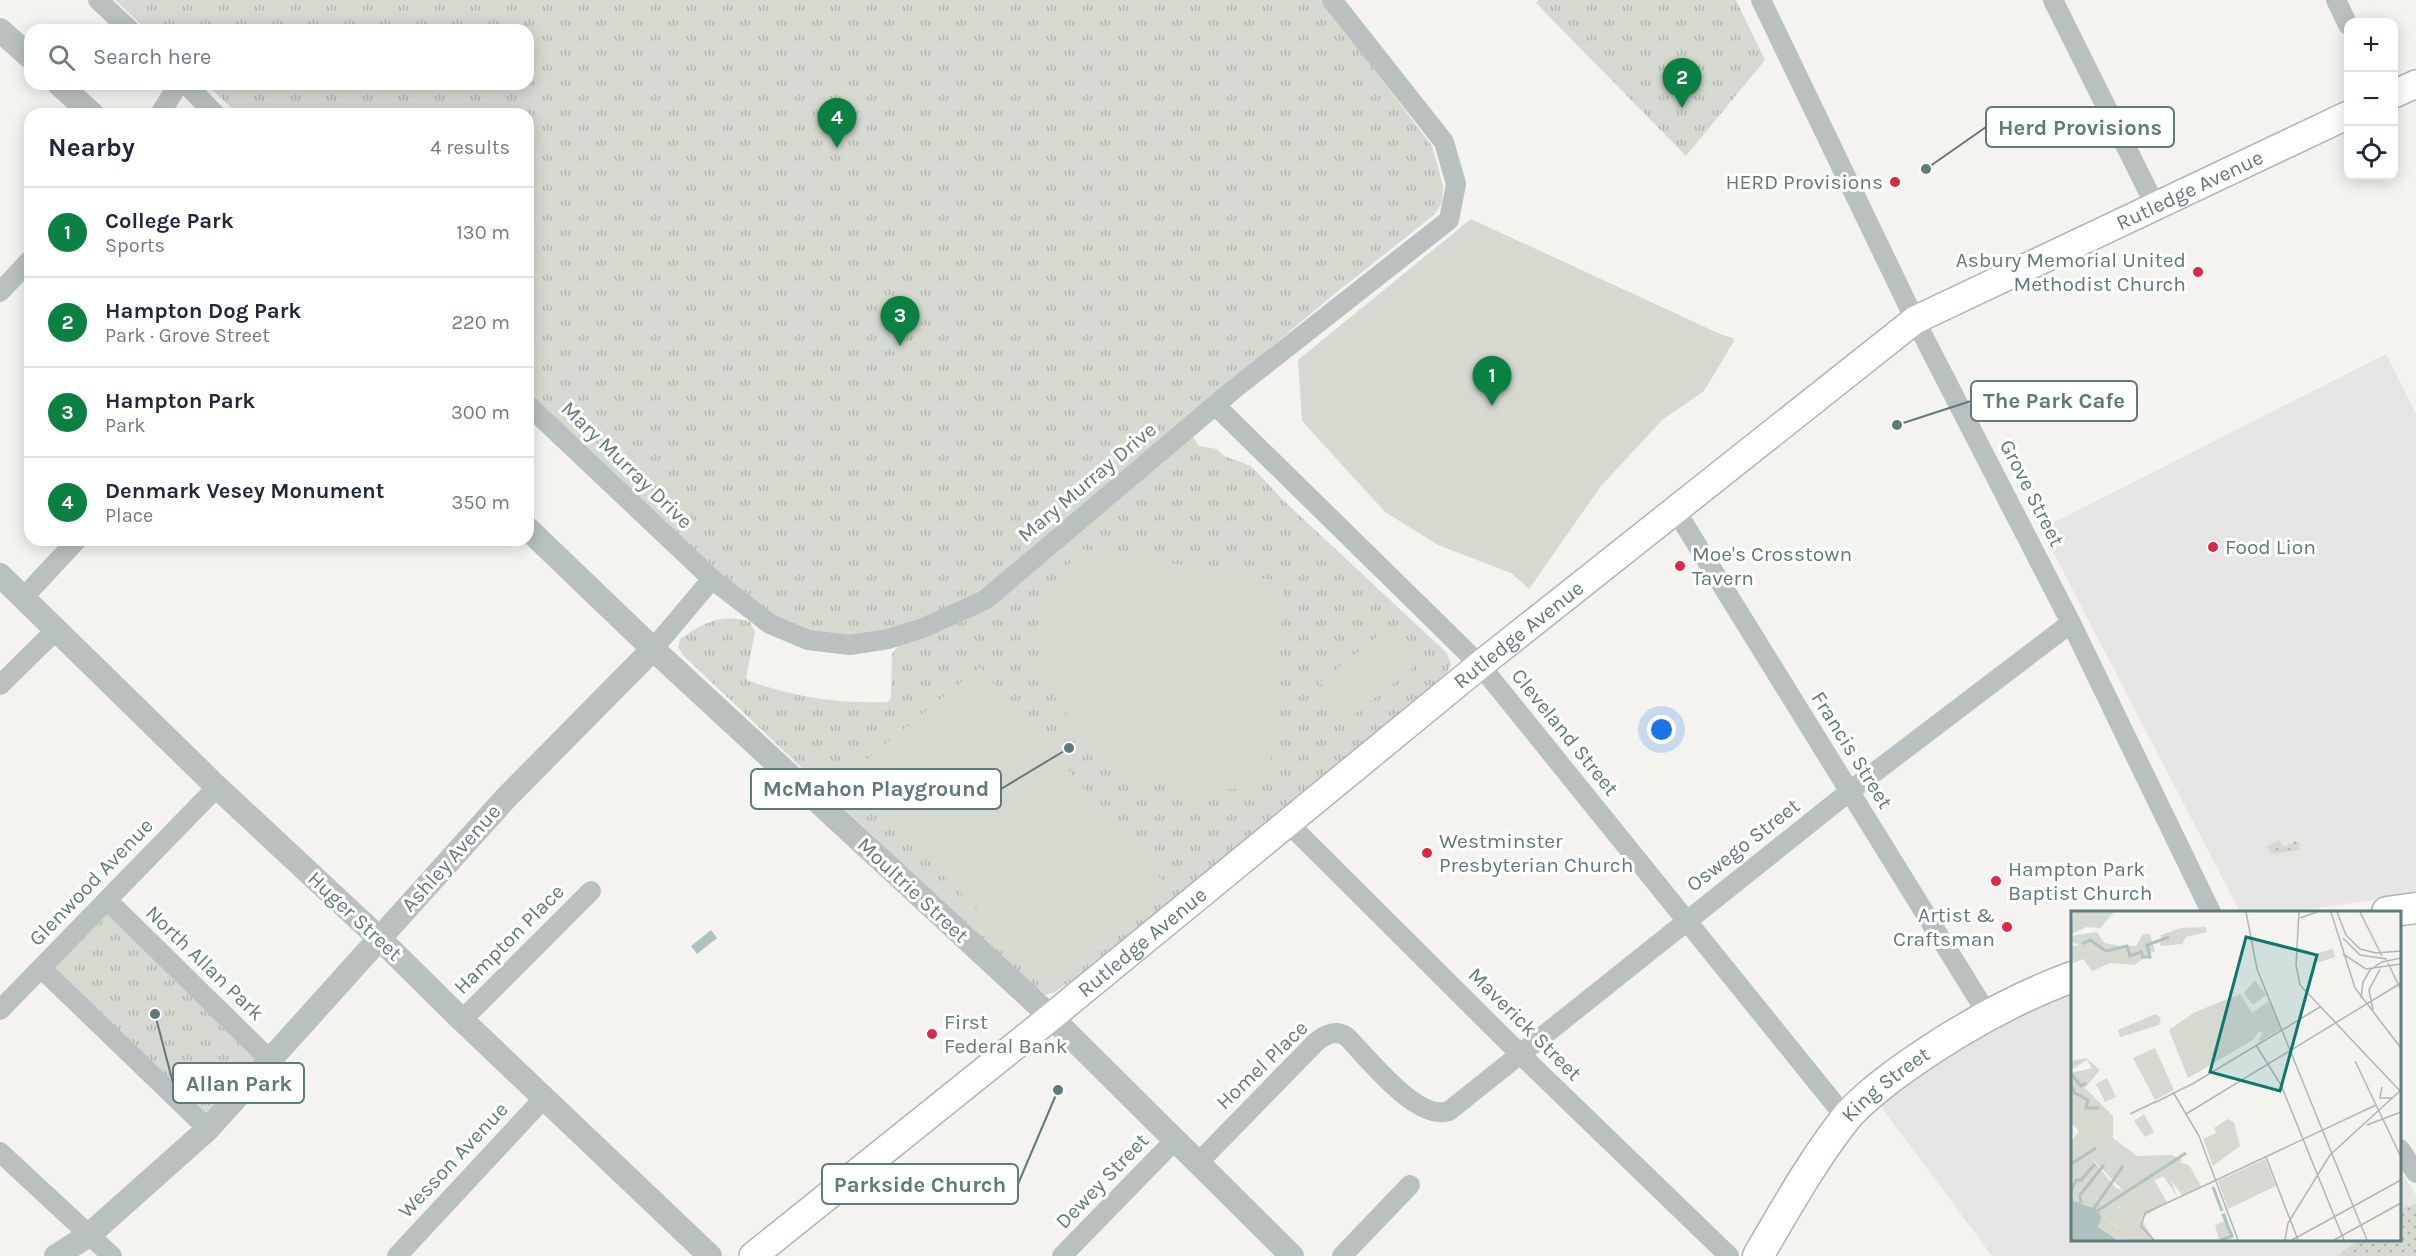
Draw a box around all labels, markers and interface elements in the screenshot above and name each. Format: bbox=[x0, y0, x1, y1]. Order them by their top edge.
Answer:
map controls bbox=[2344, 18, 2398, 180]
button: + bbox=[2344, 18, 2398, 72]
search box bbox=[24, 24, 534, 90]
icon: search bbox=[45, 41, 78, 74]
text: Search here bbox=[93, 44, 211, 70]
pin: 2 bbox=[1662, 58, 1702, 108]
button: − bbox=[2344, 72, 2398, 126]
pin: 4 bbox=[818, 98, 856, 148]
callout: Herd Provisions bbox=[1986, 107, 2174, 147]
text: Herd Provisions bbox=[1998, 115, 2162, 141]
button: locate bbox=[2344, 126, 2398, 180]
text: Nearby bbox=[48, 132, 135, 163]
text: 4 results bbox=[430, 136, 510, 159]
street label: Rutledge Avenue bbox=[2112, 145, 2267, 235]
place label: HERD Provisions bbox=[1725, 170, 1883, 194]
marker: HERD Provisions bbox=[1888, 175, 1902, 189]
text: College Park bbox=[105, 208, 234, 234]
text: 1 bbox=[64, 221, 71, 244]
text: 130 m bbox=[456, 221, 510, 244]
text: Sports bbox=[105, 234, 165, 257]
place label: Asbury Memorial United Methodist Church bbox=[1956, 248, 2186, 296]
marker: Asbury Memorial United Methodist Church bbox=[2191, 265, 2205, 279]
pin: 3 bbox=[880, 296, 920, 346]
text: Hampton Dog Park bbox=[105, 298, 301, 324]
text: 2 bbox=[61, 311, 74, 334]
text: 220 m bbox=[451, 311, 510, 334]
text: Park · Grove Street bbox=[105, 324, 270, 347]
pin: 1 bbox=[1472, 356, 1512, 406]
callout: The Park Cafe bbox=[1971, 381, 2137, 421]
text: Hampton Park bbox=[105, 388, 255, 414]
text: The Park Cafe bbox=[1983, 388, 2125, 414]
street label: Mary Murray Drive bbox=[557, 396, 697, 534]
text: 3 bbox=[61, 401, 74, 424]
text: 300 m bbox=[451, 401, 510, 424]
text: Park bbox=[105, 414, 146, 437]
street label: Mary Murray Drive bbox=[1013, 417, 1161, 547]
street label: Grove Street bbox=[1995, 436, 2069, 550]
text: Denmark Vesey Monument bbox=[105, 478, 385, 504]
text: 4 bbox=[62, 491, 73, 514]
text: 350 m bbox=[452, 491, 510, 514]
text: Place bbox=[105, 504, 153, 527]
place label: Food Lion bbox=[2225, 535, 2316, 559]
marker: Food Lion bbox=[2206, 540, 2220, 554]
place label: Moe's Crosstown Tavern bbox=[1692, 542, 1852, 590]
marker: Moe's Crosstown Tavern bbox=[1673, 559, 1687, 573]
street label: Rutledge Avenue bbox=[1449, 576, 1588, 694]
street label: Cleveland Street bbox=[1507, 664, 1623, 800]
street label: Francis Street bbox=[1806, 687, 1898, 813]
your location bbox=[1647, 715, 1676, 744]
callout: McMahon Playground bbox=[751, 769, 1001, 809]
text: McMahon Playground bbox=[763, 776, 989, 802]
street label: Oswego Street bbox=[1682, 793, 1804, 896]
street label: Ashley Avenue bbox=[396, 799, 506, 917]
street label: Glenwood Avenue bbox=[24, 813, 158, 951]
place label: Westminster Presbyterian Church bbox=[1439, 829, 1633, 877]
street label: Moultrie Street bbox=[853, 832, 974, 948]
marker: Westminster Presbyterian Church bbox=[1420, 846, 1434, 860]
place label: Hampton Park Baptist Church bbox=[2008, 857, 2152, 905]
street label: Huger Street bbox=[303, 866, 407, 966]
marker: Hampton Park Baptist Church bbox=[1989, 874, 2003, 888]
street label: Hampton Place bbox=[449, 879, 569, 999]
street label: Rutledge Avenue bbox=[1073, 882, 1211, 1002]
street label: North Allan Park bbox=[141, 901, 269, 1025]
place label: Artist & Craftsman bbox=[1893, 903, 1995, 951]
inset map bbox=[2071, 911, 2401, 1241]
marker: Artist & Craftsman bbox=[2000, 920, 2014, 934]
street label: Maverick Street bbox=[1464, 963, 1587, 1086]
place label: First Federal Bank bbox=[944, 1010, 1068, 1058]
street label: Homel Place bbox=[1211, 1016, 1313, 1114]
marker: First Federal Bank bbox=[925, 1027, 939, 1041]
street label: King Street bbox=[1836, 1042, 1934, 1127]
callout: Allan Park bbox=[173, 1063, 304, 1103]
text: Allan Park bbox=[186, 1071, 292, 1097]
street label: Wesson Avenue bbox=[393, 1097, 513, 1223]
street label: Dewey Street bbox=[1051, 1128, 1153, 1234]
callout: Parkside Church bbox=[822, 1164, 1018, 1204]
text: Parkside Church bbox=[834, 1172, 1006, 1198]

